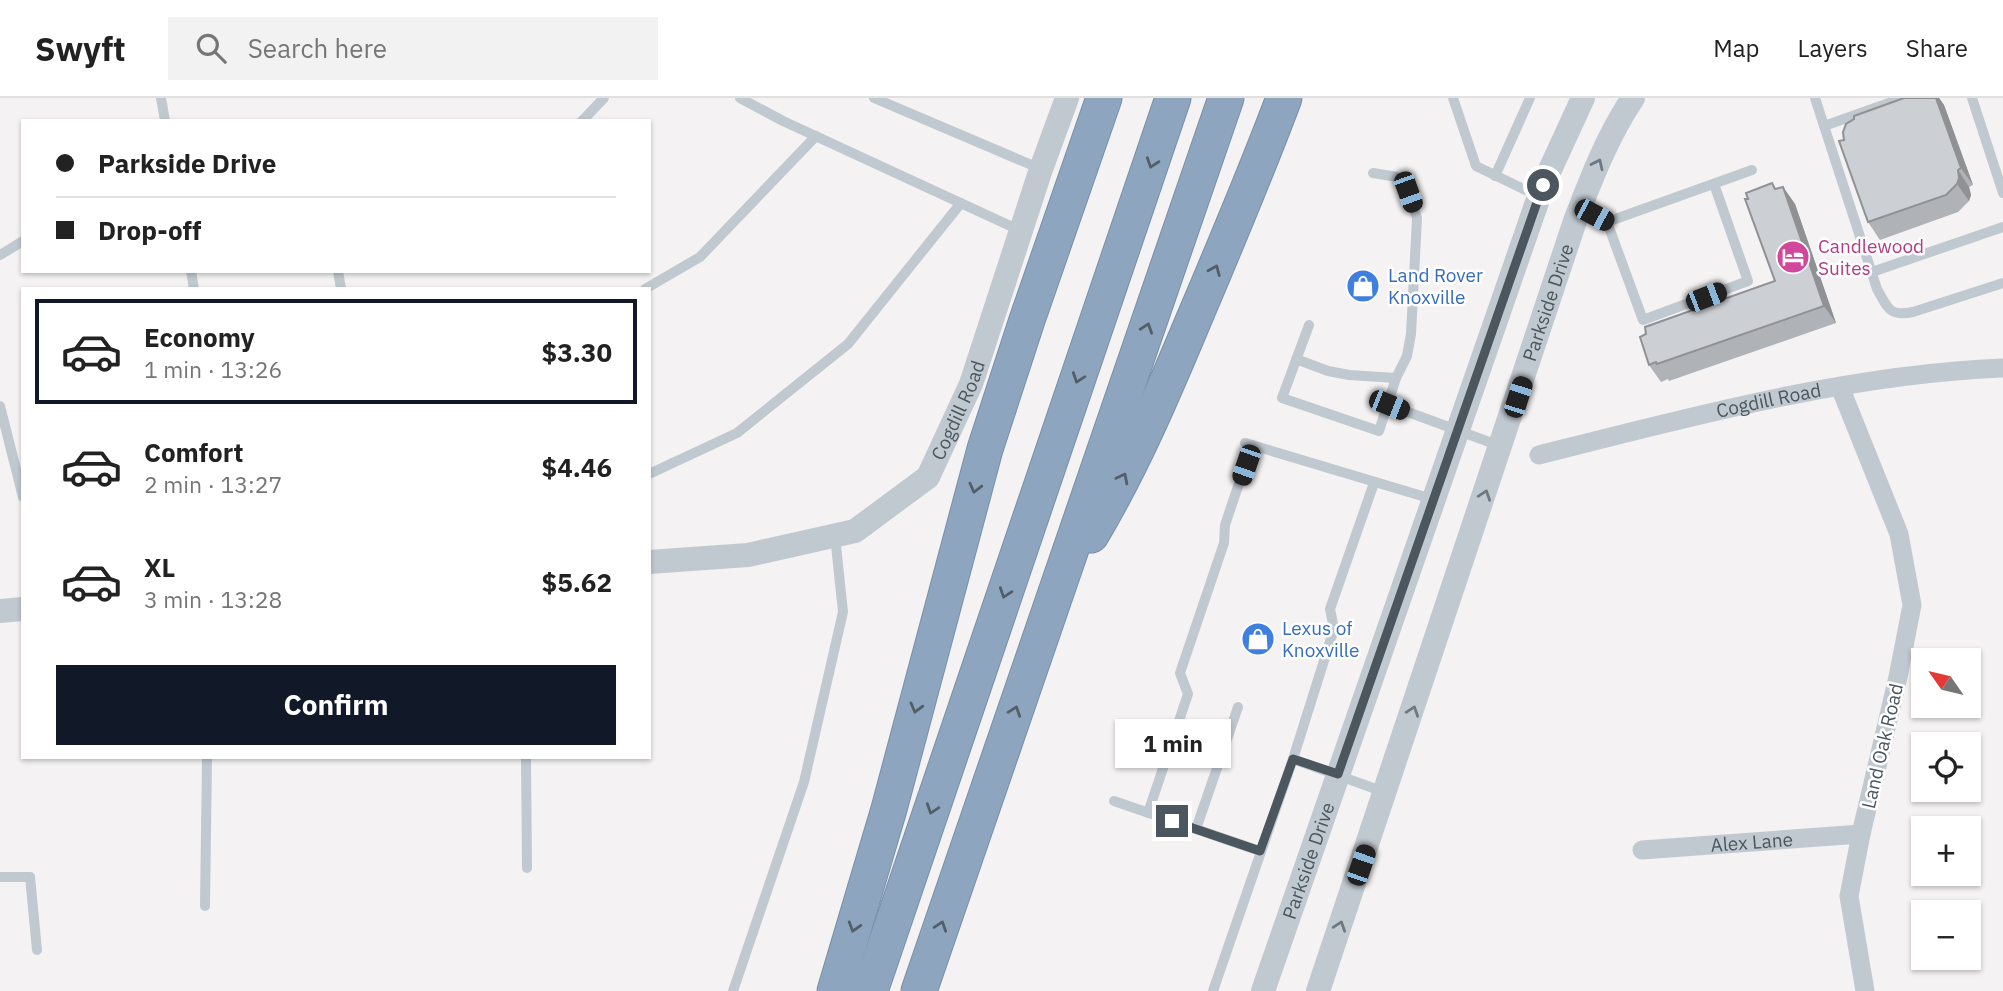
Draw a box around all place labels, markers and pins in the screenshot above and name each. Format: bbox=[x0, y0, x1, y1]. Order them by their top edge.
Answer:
place label: Candlewood Suites bbox=[1818, 234, 1924, 280]
hotel icon: Candlewood Suites bbox=[1774, 238, 1812, 276]
place label: Land Rover Knoxville bbox=[1388, 263, 1483, 309]
shop icon: Land Rover Knoxville bbox=[1344, 267, 1382, 305]
place label: Lexus of Knoxville bbox=[1282, 616, 1359, 662]
shop icon: Lexus of Knoxville bbox=[1239, 620, 1277, 658]

